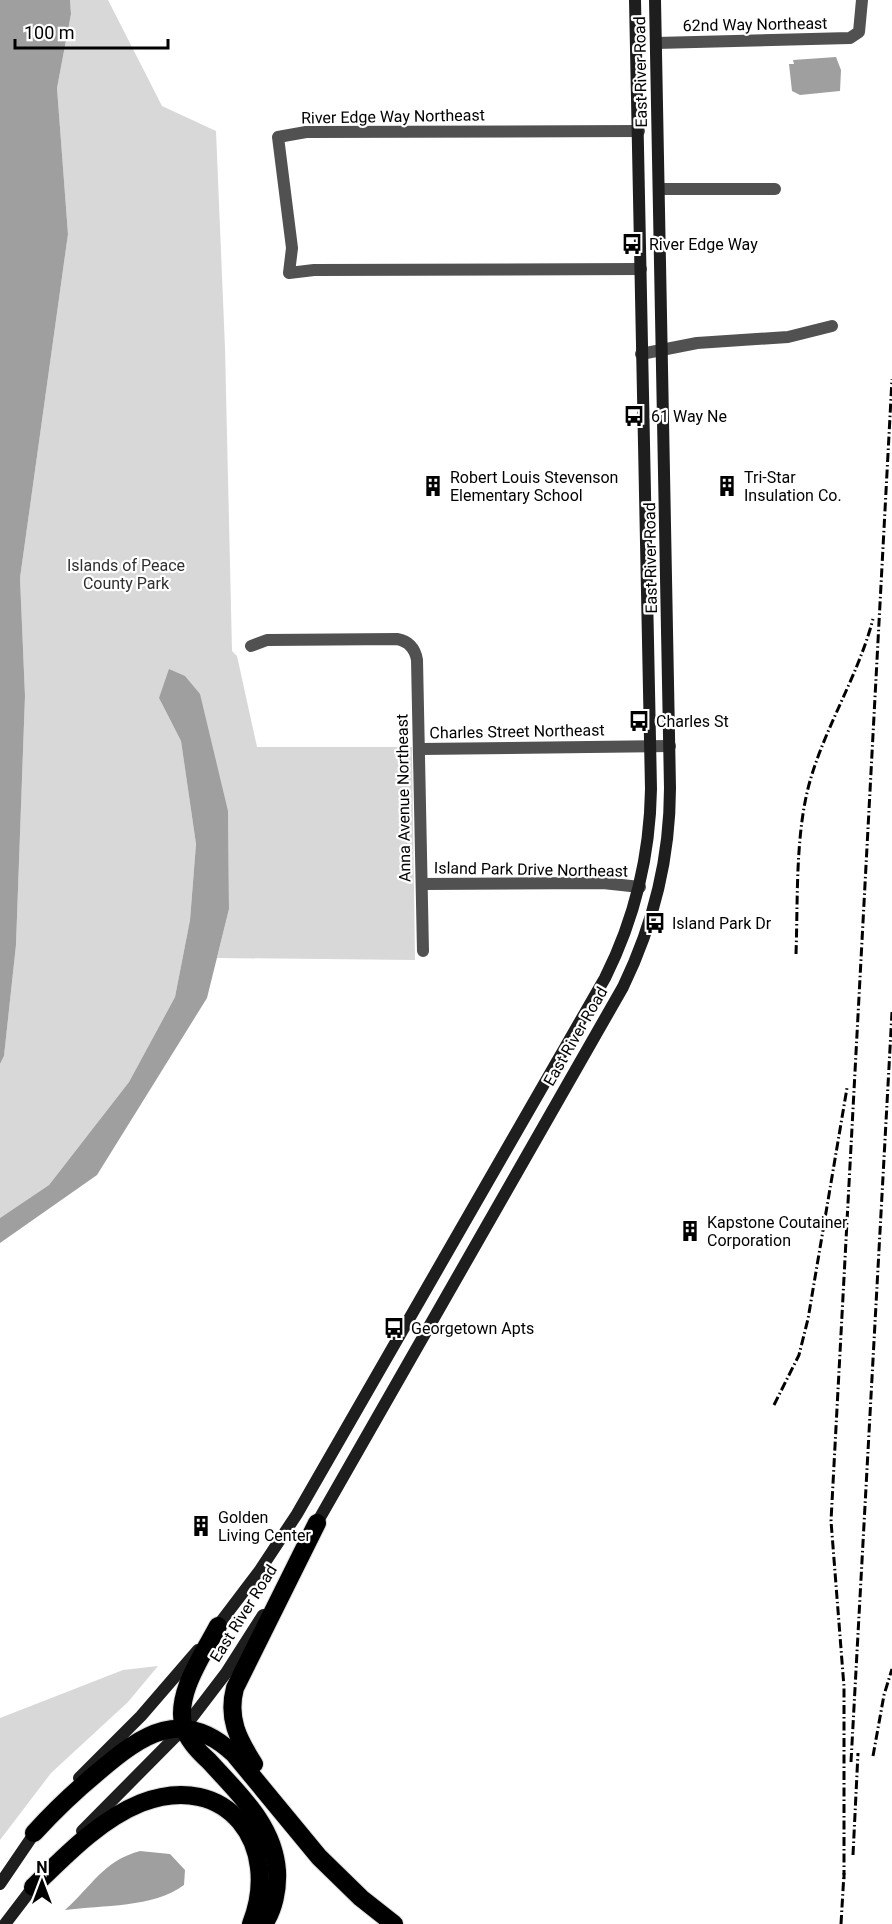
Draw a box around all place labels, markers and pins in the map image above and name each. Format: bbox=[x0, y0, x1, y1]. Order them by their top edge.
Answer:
bus stop icon: River Edge Way bbox=[620, 232, 644, 256]
place label: River Edge Way bbox=[649, 235, 758, 254]
bus stop icon: 61 Way Ne bbox=[622, 404, 646, 428]
place label: 61 Way Ne bbox=[651, 407, 727, 426]
place label: Robert Louis Stevenson Elementary School bbox=[450, 468, 618, 505]
place label: Tri-Star Insulation Co. bbox=[744, 468, 842, 505]
building icon: Robert Louis Stevenson Elementary School bbox=[421, 474, 445, 498]
building icon: Tri-Star Insulation Co. bbox=[715, 474, 739, 498]
bus stop icon: Charles St bbox=[627, 709, 651, 733]
place label: Charles St bbox=[656, 712, 729, 731]
bus stop icon: Island Park Dr bbox=[643, 911, 667, 935]
place label: Island Park Dr bbox=[672, 914, 772, 933]
place label: Kapstone Coutainer Corporation bbox=[707, 1213, 848, 1250]
building icon: Kapstone Coutainer Corporation bbox=[678, 1219, 702, 1243]
bus stop icon: Georgetown Apts bbox=[382, 1316, 406, 1340]
place label: Georgetown Apts bbox=[411, 1319, 534, 1338]
place label: Golden Living Center bbox=[218, 1508, 311, 1545]
building icon: Golden Living Center bbox=[189, 1514, 213, 1538]

